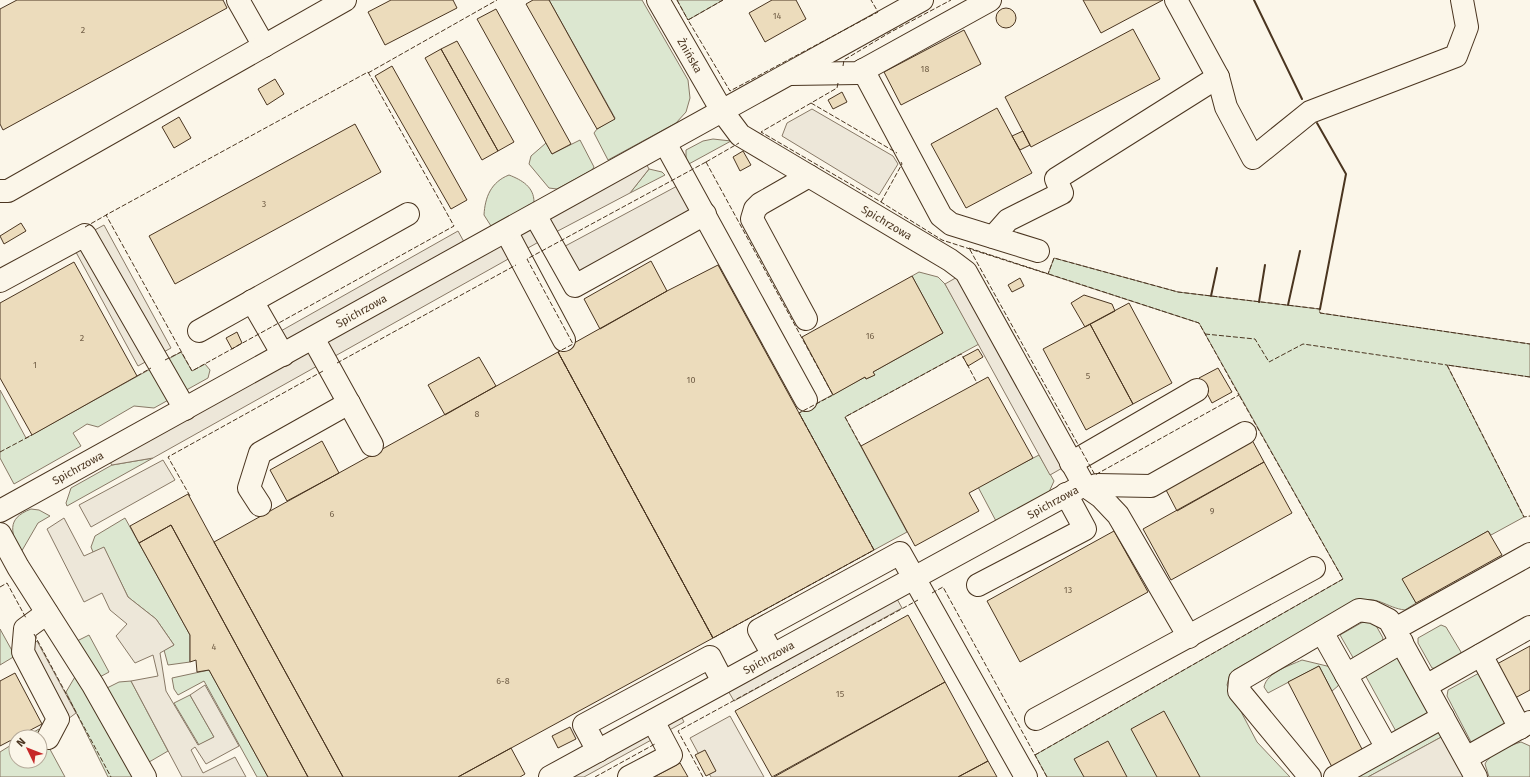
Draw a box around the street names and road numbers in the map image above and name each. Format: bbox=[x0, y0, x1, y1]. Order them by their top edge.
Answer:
street label: Żnińska bbox=[674, 35, 705, 75]
street label: Spichrzowa bbox=[859, 203, 914, 243]
street label: Spichrzowa bbox=[334, 292, 389, 331]
street label: Spichrzowa bbox=[50, 449, 106, 488]
street label: Spichrzowa bbox=[1025, 483, 1081, 522]
street label: Spichrzowa bbox=[741, 639, 797, 677]

